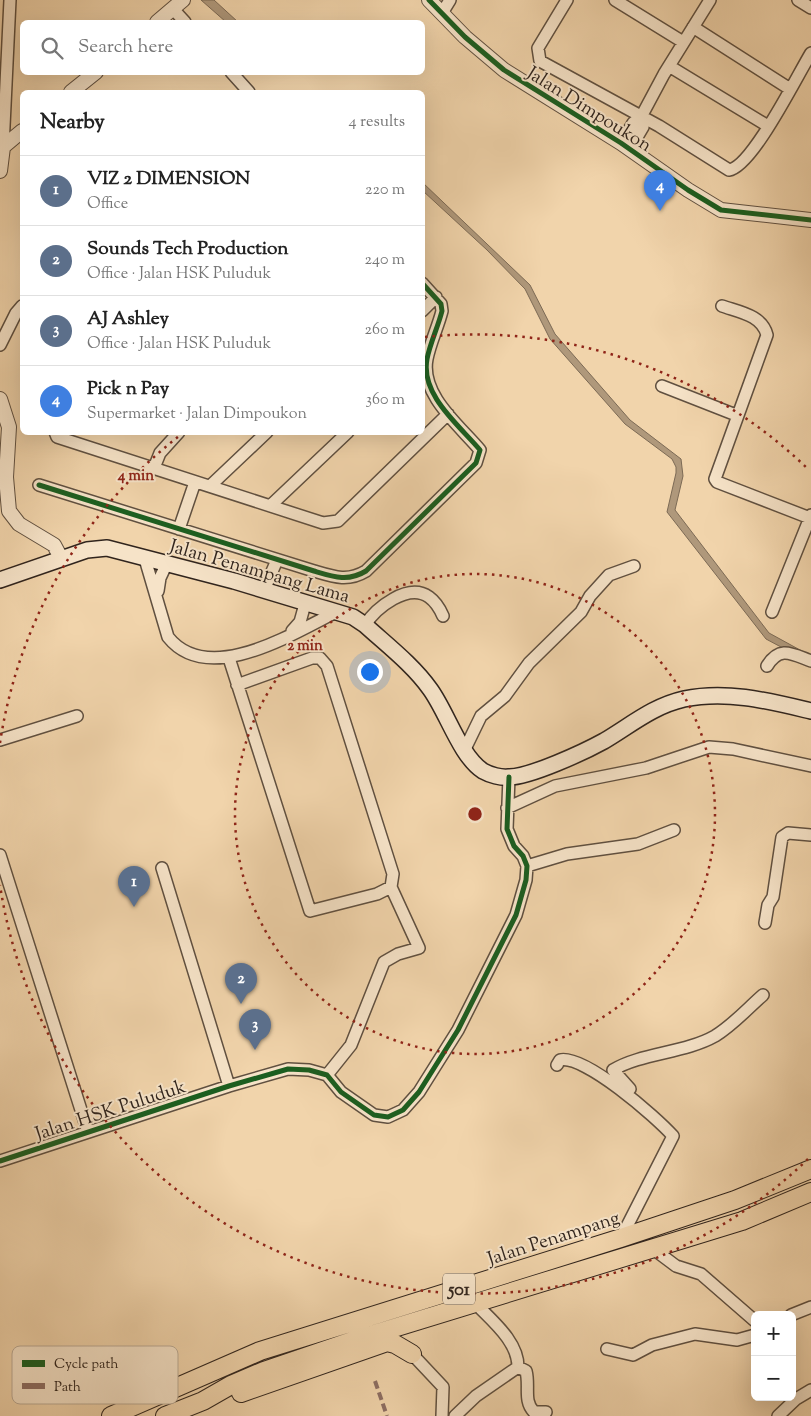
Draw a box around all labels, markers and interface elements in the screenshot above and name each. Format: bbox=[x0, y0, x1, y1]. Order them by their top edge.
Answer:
search box bbox=[20, 20, 425, 75]
icon: search bbox=[38, 34, 66, 62]
text: Search here bbox=[78, 34, 173, 61]
street label: Jalan Dimpoukon bbox=[520, 60, 656, 159]
text: Nearby bbox=[40, 108, 105, 138]
text: 4 results bbox=[349, 111, 405, 134]
text: VIZ 2 DIMENSION bbox=[87, 166, 250, 193]
pin: 4 bbox=[644, 170, 676, 211]
text: 1 bbox=[53, 179, 59, 202]
text: 220 m bbox=[365, 179, 405, 202]
text: Office bbox=[87, 193, 128, 216]
text: Sounds Tech Production bbox=[87, 236, 289, 263]
text: 2 bbox=[52, 249, 60, 272]
text: 240 m bbox=[364, 249, 405, 272]
text: Office · Jalan HSK Puluduk bbox=[87, 263, 271, 286]
text: AJ Ashley bbox=[87, 306, 169, 333]
text: 3 bbox=[53, 319, 59, 342]
text: 260 m bbox=[364, 319, 405, 342]
text: Office · Jalan HSK Puluduk bbox=[87, 333, 271, 356]
text: Pick n Pay bbox=[87, 376, 169, 403]
text: 4 bbox=[52, 389, 60, 412]
text: 360 m bbox=[366, 389, 405, 412]
text: Supermarket · Jalan Dimpoukon bbox=[87, 403, 307, 426]
text: 4 min bbox=[117, 466, 154, 487]
street label: Jalan Penampang Lama bbox=[165, 533, 353, 611]
text: 2 min bbox=[287, 636, 323, 657]
your location bbox=[357, 659, 383, 685]
centre of rings bbox=[466, 805, 484, 823]
pin: 1 bbox=[118, 866, 150, 907]
pin: 2 bbox=[225, 963, 257, 1004]
pin: 3 bbox=[239, 1009, 271, 1050]
street label: Jalan HSK Puluduk bbox=[31, 1074, 190, 1149]
street label: Jalan Penampang bbox=[483, 1205, 623, 1274]
road number: 501 bbox=[443, 1274, 475, 1305]
map controls bbox=[751, 1311, 796, 1401]
button: + bbox=[751, 1311, 796, 1356]
legend bbox=[12, 1346, 178, 1404]
text: Cycle path bbox=[54, 1355, 118, 1375]
button: − bbox=[751, 1356, 796, 1401]
text: Path bbox=[54, 1378, 81, 1398]

